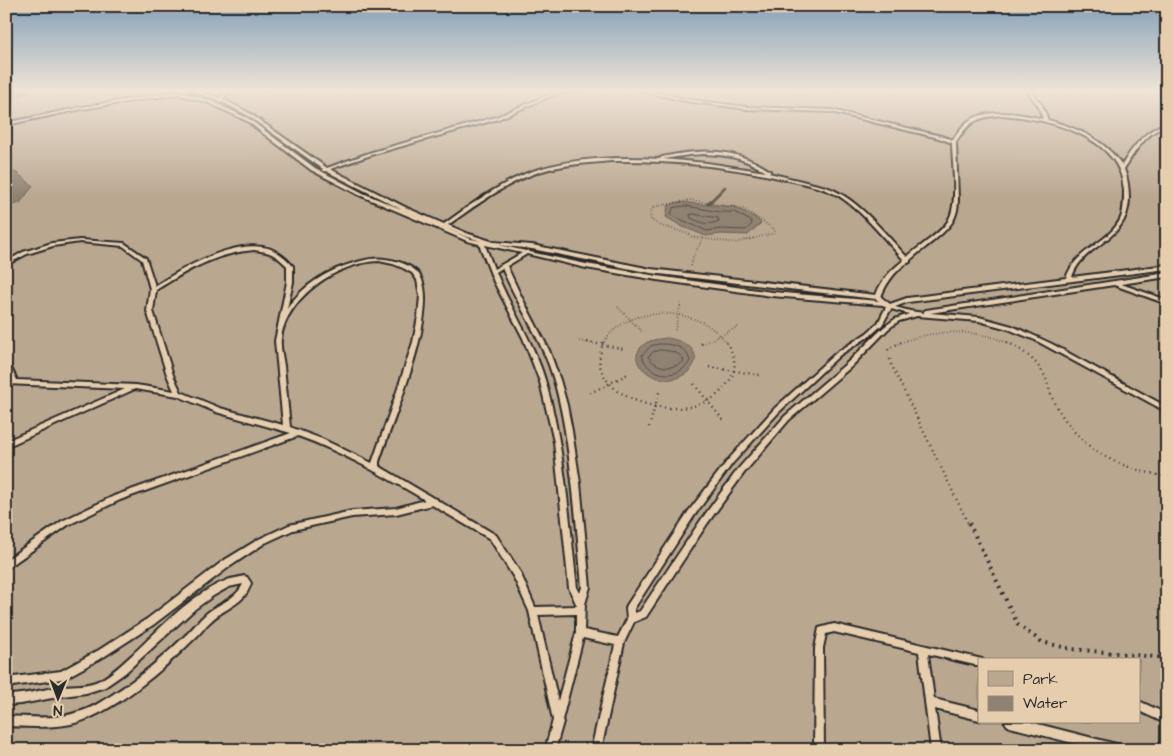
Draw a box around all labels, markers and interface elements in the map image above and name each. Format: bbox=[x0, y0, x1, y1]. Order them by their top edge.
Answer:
legend bbox=[978, 658, 1140, 724]
text: Park bbox=[1023, 669, 1058, 690]
north arrow bbox=[32, 674, 82, 724]
text: Water bbox=[1023, 693, 1067, 714]
text: N bbox=[53, 700, 62, 720]

